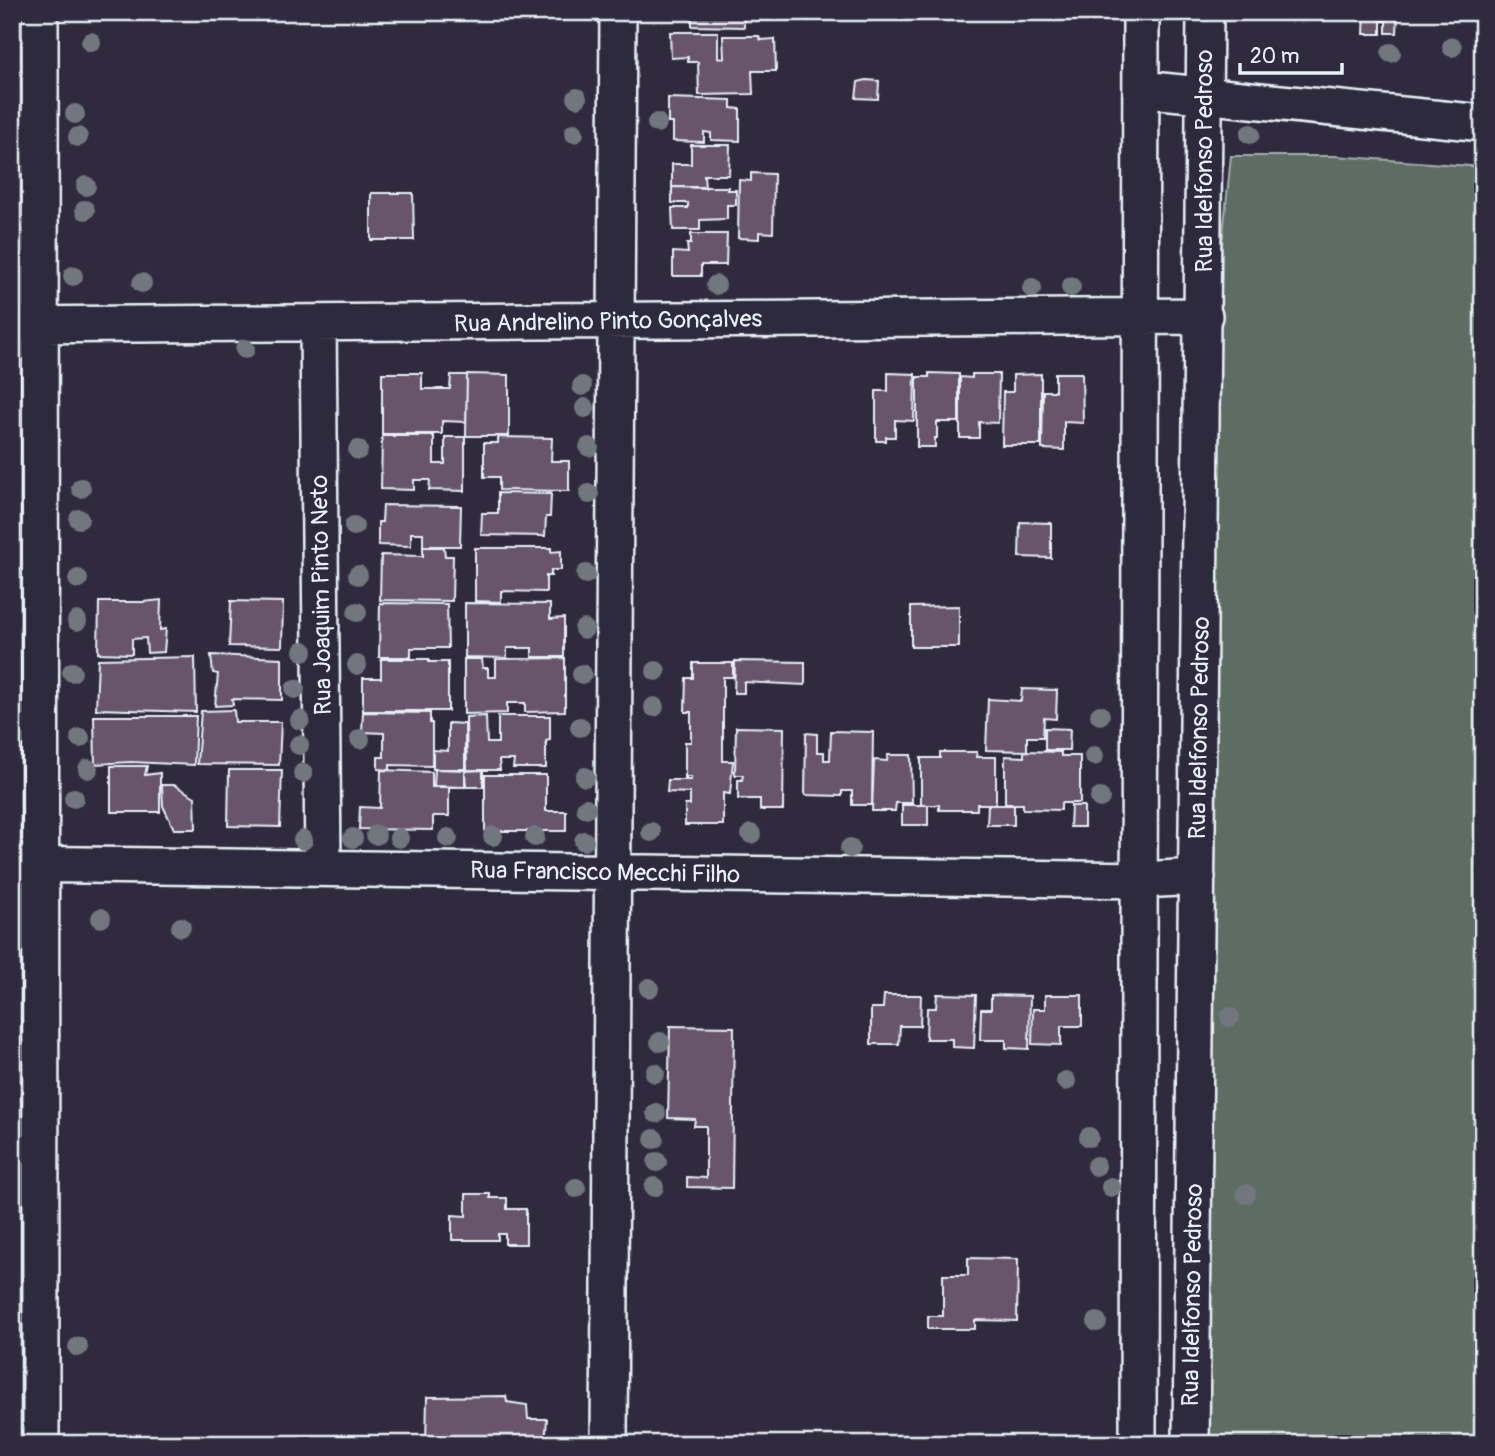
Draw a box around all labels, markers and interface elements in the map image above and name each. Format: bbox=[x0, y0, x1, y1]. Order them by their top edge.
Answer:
scale bar bbox=[1240, 32, 1341, 76]
text: 20 m bbox=[1250, 43, 1299, 70]
street label: Rua Idelfonso Pedroso bbox=[1190, 49, 1219, 272]
street label: Rua Andrelino Pinto Gonçalves bbox=[454, 304, 763, 339]
street label: Rua Joaquim Pinto Neto bbox=[305, 474, 338, 715]
street label: Rua Idelfonso Pedroso bbox=[1183, 616, 1216, 840]
street label: Rua Francisco Mecchi Filho bbox=[470, 856, 740, 889]
street label: Rua Idelfonso Pedroso bbox=[1176, 1183, 1209, 1407]

